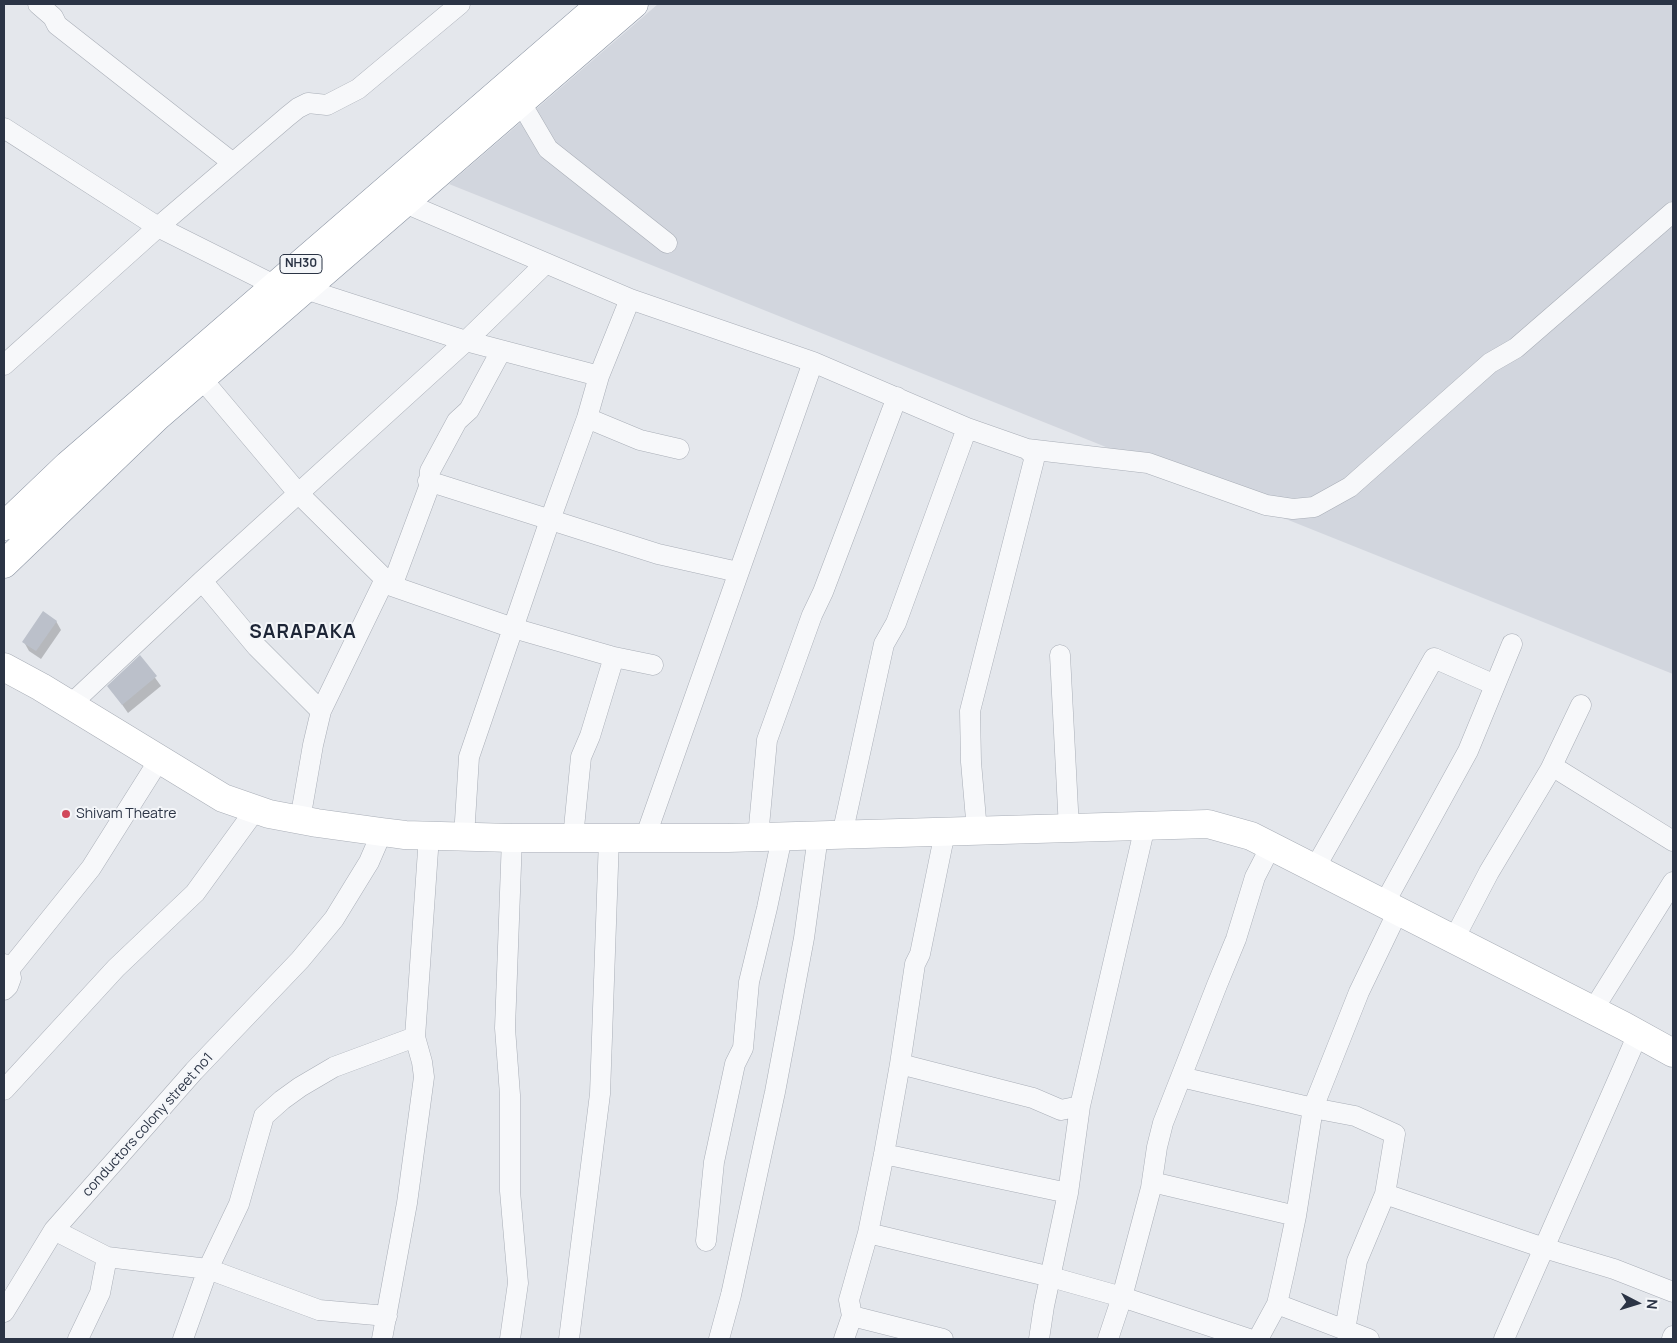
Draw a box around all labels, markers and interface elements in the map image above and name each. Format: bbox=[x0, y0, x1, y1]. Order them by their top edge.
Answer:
road number: NH30 bbox=[280, 254, 322, 274]
district label: SARAPAKA bbox=[248, 622, 358, 644]
place label: Shivam Theatre bbox=[76, 806, 177, 822]
marker: Shivam Theatre bbox=[60, 808, 72, 820]
street label: conductors colony street no1 bbox=[79, 1050, 217, 1200]
north arrow bbox=[1612, 1278, 1662, 1328]
text: N bbox=[1643, 1299, 1662, 1310]

